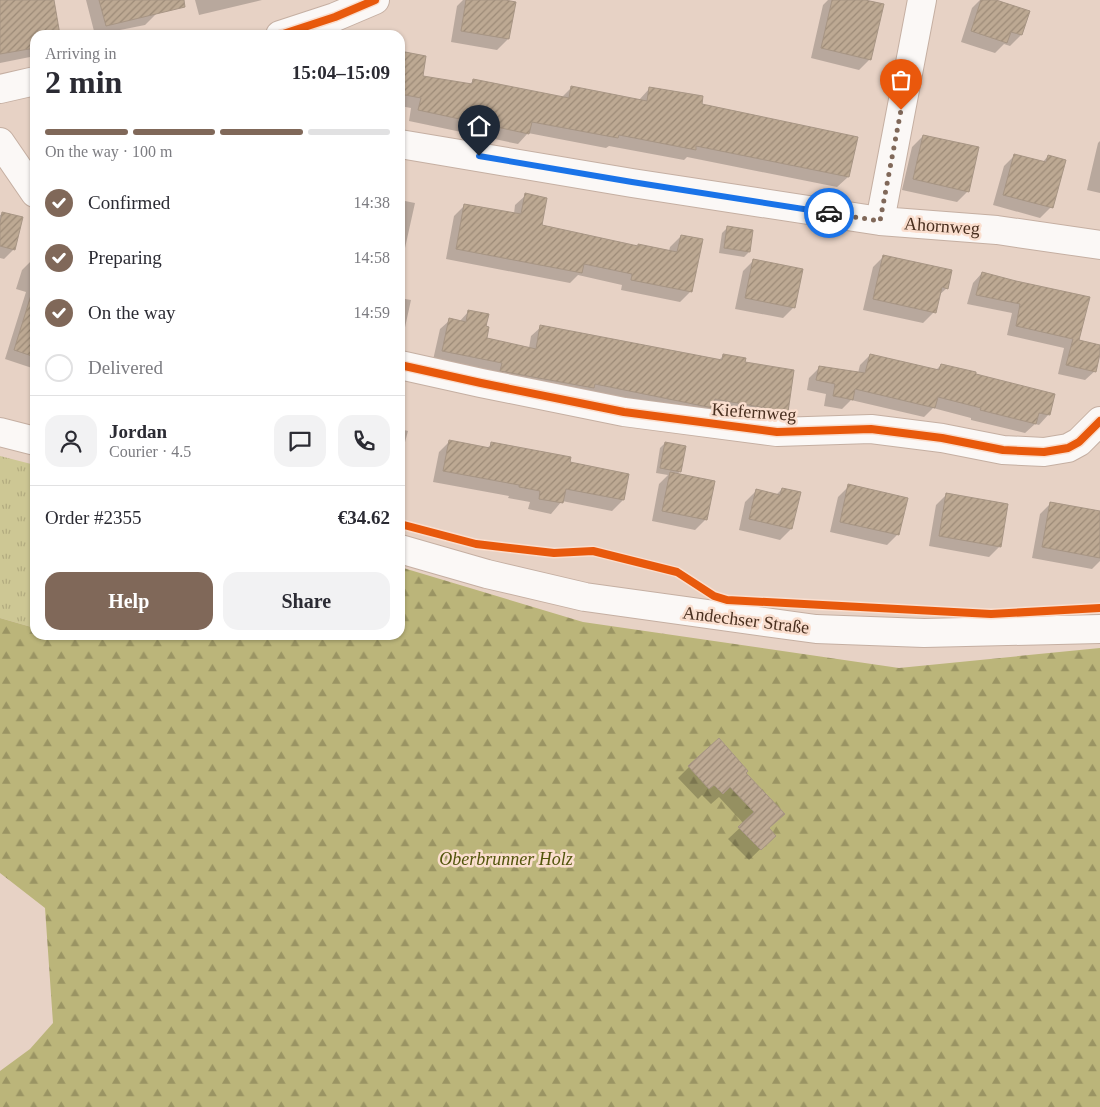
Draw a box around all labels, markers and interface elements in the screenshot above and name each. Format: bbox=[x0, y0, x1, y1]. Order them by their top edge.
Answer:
text: Arriving in bbox=[45, 45, 117, 62]
pin bbox=[880, 59, 922, 110]
text: 15:04–15:09 bbox=[292, 62, 390, 83]
text: 2 min bbox=[45, 64, 122, 100]
icon: bag bbox=[887, 66, 915, 94]
pin bbox=[458, 105, 500, 156]
icon: home bbox=[465, 112, 493, 140]
text: On the way · 100 m bbox=[45, 143, 173, 160]
courier bbox=[804, 188, 854, 238]
icon: check bbox=[45, 189, 73, 217]
text: Confirmed bbox=[88, 192, 170, 213]
text: 14:38 bbox=[354, 194, 390, 211]
icon: car bbox=[815, 199, 843, 227]
street label: Ahornweg bbox=[903, 213, 981, 239]
icon: check bbox=[45, 244, 73, 272]
text: Preparing bbox=[88, 247, 162, 268]
text: 14:58 bbox=[354, 249, 390, 266]
icon: check bbox=[45, 299, 73, 327]
text: On the way bbox=[88, 302, 176, 323]
text: 14:59 bbox=[354, 304, 390, 321]
text: Delivered bbox=[88, 357, 163, 378]
street label: Kiefernweg bbox=[711, 399, 797, 425]
button: person bbox=[45, 415, 97, 467]
button: chat bbox=[274, 415, 326, 467]
button: phone bbox=[338, 415, 390, 467]
text: Jordan bbox=[109, 421, 167, 442]
text: Courier · 4.5 bbox=[109, 443, 191, 460]
text: Order #2355 bbox=[45, 507, 142, 528]
text: €34.62 bbox=[338, 507, 390, 528]
button: Help bbox=[45, 572, 213, 630]
button: Share bbox=[223, 572, 390, 630]
street label: Andechser Straße bbox=[682, 602, 810, 638]
park label: Oberbrunner Holz bbox=[439, 849, 573, 869]

